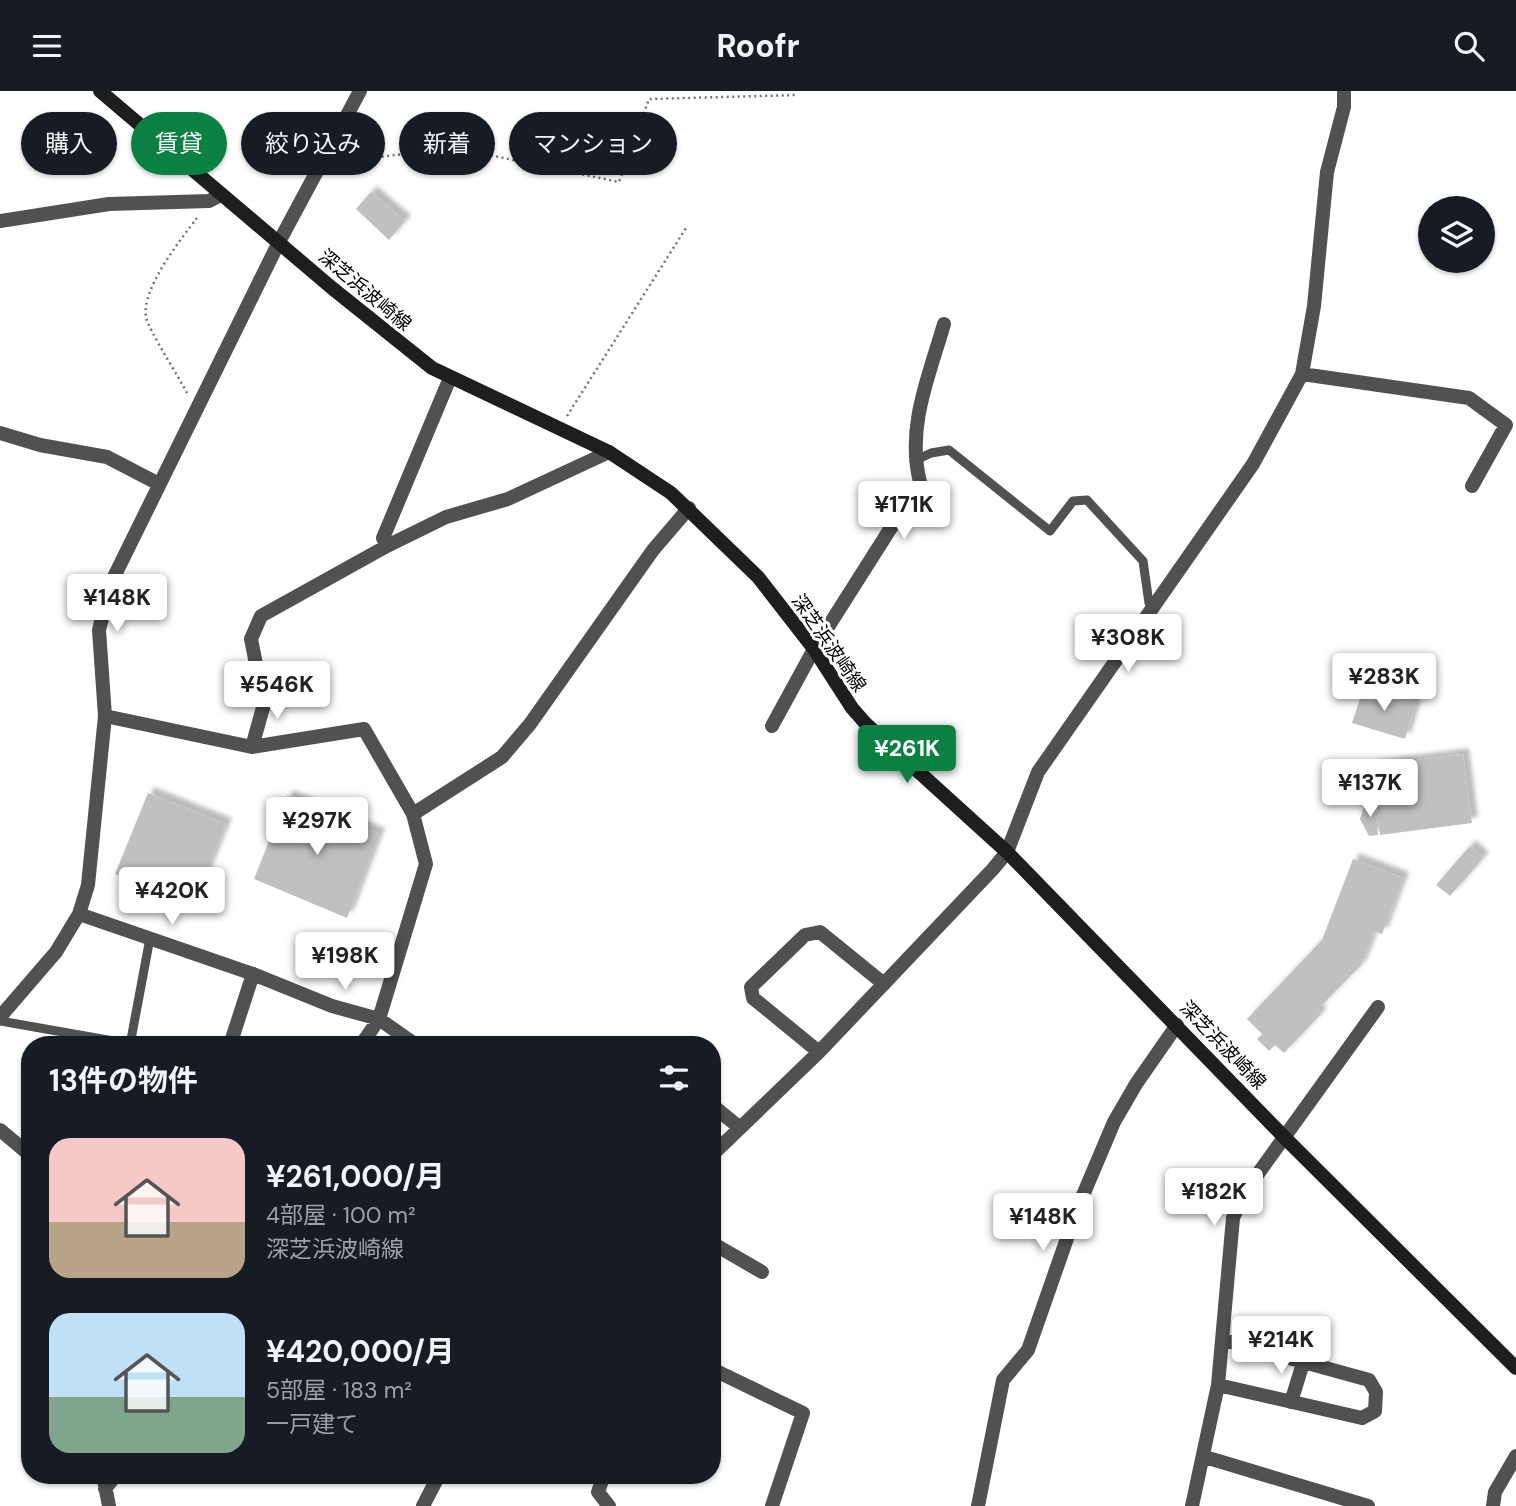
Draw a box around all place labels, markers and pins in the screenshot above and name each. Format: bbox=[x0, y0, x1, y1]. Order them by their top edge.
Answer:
pin: ¥171K bbox=[855, 482, 953, 541]
pin: ¥148K bbox=[68, 575, 166, 634]
pin: ¥308K bbox=[1079, 615, 1177, 674]
pin: ¥283K bbox=[1335, 653, 1433, 713]
pin: ¥546K bbox=[228, 661, 326, 721]
pin: ¥261K bbox=[858, 725, 956, 785]
pin: ¥137K bbox=[1321, 759, 1419, 819]
pin: ¥297K bbox=[268, 797, 366, 857]
pin: ¥420K bbox=[123, 867, 221, 927]
pin: ¥198K bbox=[296, 933, 394, 992]
pin: ¥182K bbox=[1165, 1169, 1263, 1228]
pin: ¥148K bbox=[994, 1193, 1092, 1253]
pin: ¥214K bbox=[1232, 1317, 1330, 1376]

